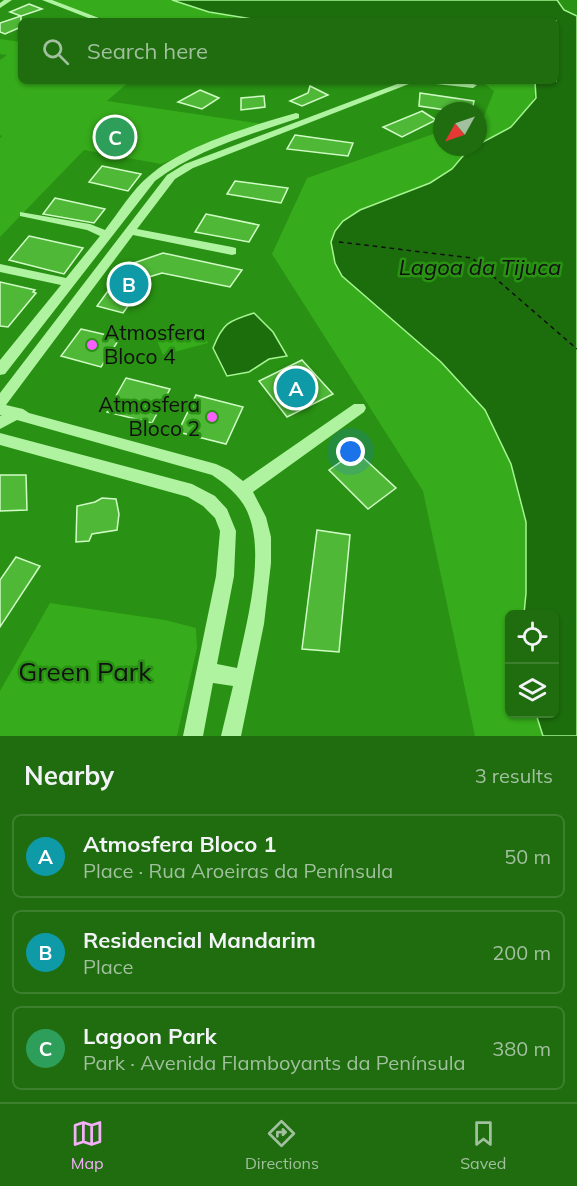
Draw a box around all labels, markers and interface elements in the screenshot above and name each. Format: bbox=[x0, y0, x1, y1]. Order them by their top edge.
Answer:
search box bbox=[18, 18, 559, 84]
icon: search bbox=[39, 35, 72, 68]
text: Search here bbox=[87, 37, 208, 65]
north arrow bbox=[433, 102, 487, 156]
pin: C bbox=[96, 114, 134, 160]
water label: Lagoa da Tijuca bbox=[399, 253, 561, 281]
pin: B bbox=[110, 262, 148, 306]
place label: Atmosfera Bloco 4 bbox=[104, 319, 206, 369]
marker: Atmosfera Bloco 4 bbox=[85, 338, 99, 352]
pin: A bbox=[276, 366, 316, 410]
place label: Atmosfera Bloco 2 bbox=[98, 391, 200, 441]
marker: Atmosfera Bloco 2 bbox=[205, 410, 219, 424]
your location bbox=[336, 437, 365, 466]
map controls bbox=[505, 610, 559, 718]
button: locate bbox=[505, 610, 559, 664]
park label: Green Park bbox=[18, 655, 152, 688]
button: layers bbox=[505, 664, 559, 718]
text: Nearby bbox=[24, 759, 114, 792]
text: 3 results bbox=[475, 763, 553, 788]
text: Atmosfera Bloco 1 bbox=[83, 830, 276, 858]
text: A bbox=[38, 844, 53, 869]
text: 50 m bbox=[504, 844, 551, 869]
text: Place · Rua Aroeiras da Península bbox=[83, 858, 393, 883]
text: Residencial Mandarim bbox=[83, 926, 316, 954]
text: B bbox=[39, 940, 52, 965]
text: 200 m bbox=[492, 940, 551, 965]
text: Place bbox=[83, 954, 133, 979]
text: Lagoon Park bbox=[83, 1022, 217, 1050]
text: C bbox=[39, 1036, 52, 1061]
text: 380 m bbox=[492, 1036, 551, 1061]
text: Park · Avenida Flamboyants da Península bbox=[83, 1050, 466, 1075]
tab: Map bbox=[71, 1117, 104, 1173]
tab: Directions bbox=[245, 1117, 319, 1173]
tab: Saved bbox=[460, 1117, 506, 1173]

